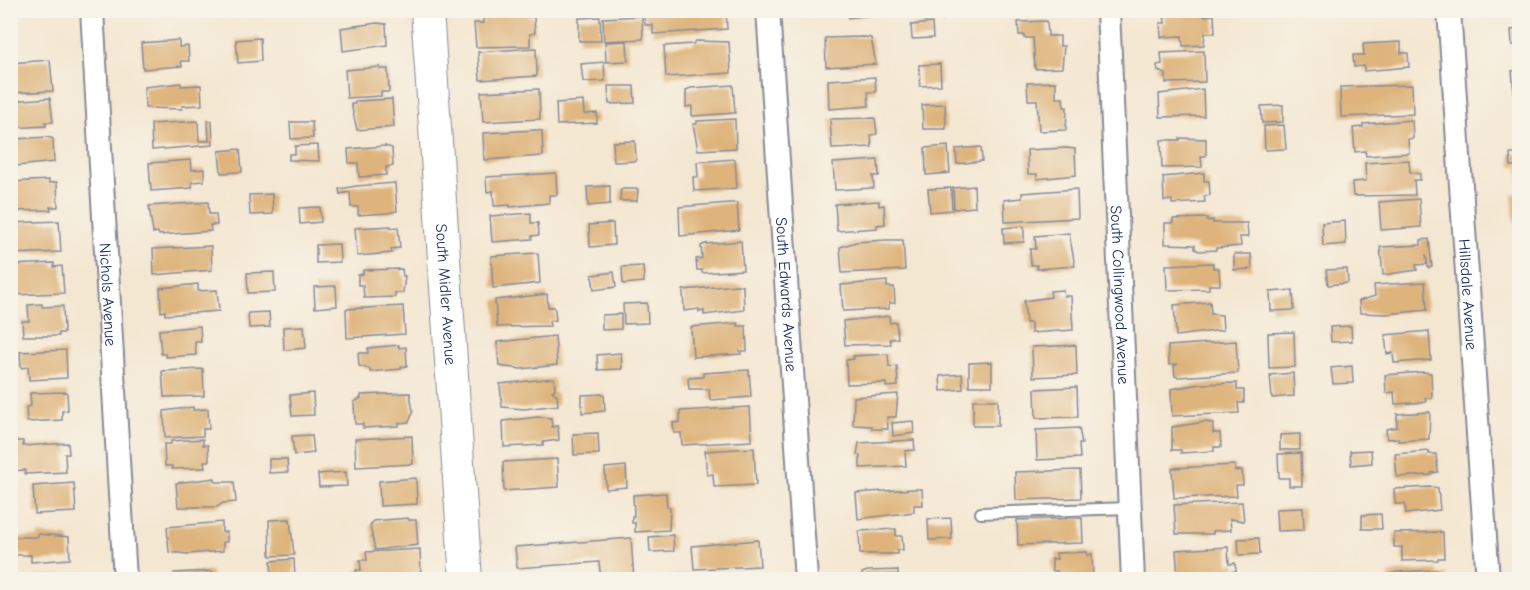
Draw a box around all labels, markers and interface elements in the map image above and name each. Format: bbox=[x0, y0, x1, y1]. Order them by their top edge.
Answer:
street label: South Collingwood Avenue bbox=[1107, 205, 1132, 385]
street label: South Edwards Avenue bbox=[772, 217, 800, 372]
street label: South Midler Avenue bbox=[432, 223, 459, 366]
street label: Hillsdale Avenue bbox=[1455, 238, 1480, 351]
street label: Nichols Avenue bbox=[96, 243, 119, 347]

